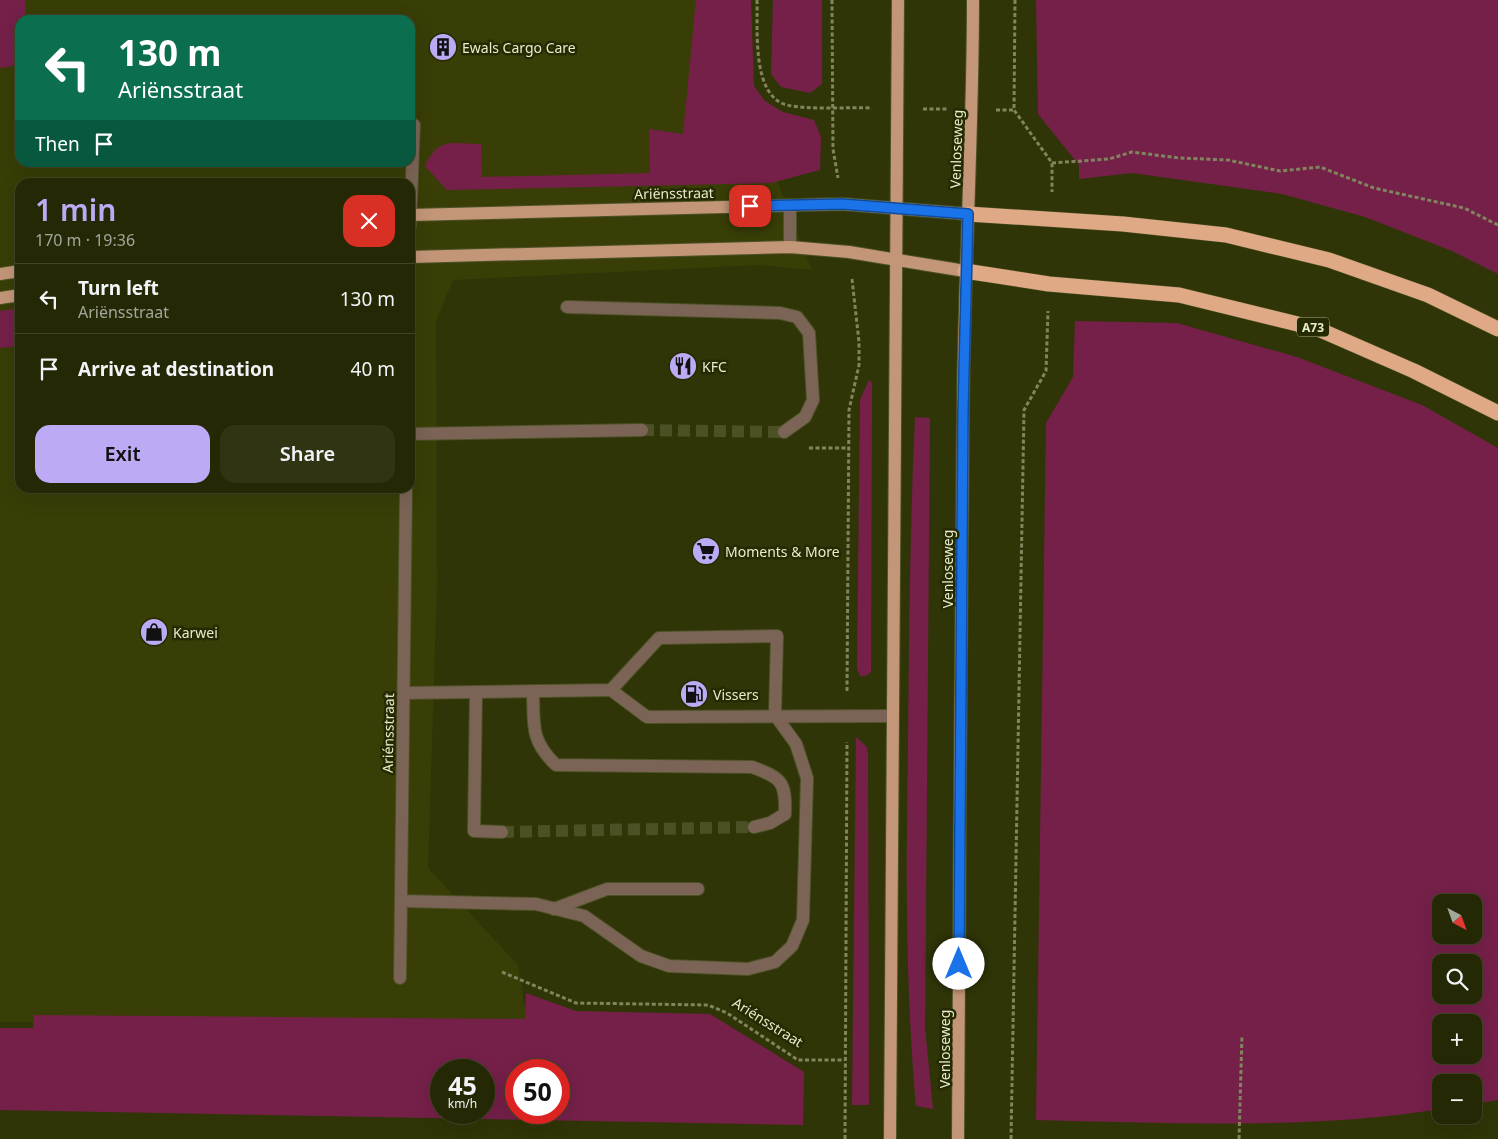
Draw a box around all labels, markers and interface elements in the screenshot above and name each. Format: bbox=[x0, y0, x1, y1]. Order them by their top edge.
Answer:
text: 130 m bbox=[118, 29, 221, 76]
building icon: Ewals Cargo Care bbox=[428, 32, 458, 62]
icon: left bbox=[35, 35, 100, 100]
place label: Ewals Cargo Care bbox=[462, 38, 576, 57]
text: Ariënsstraat bbox=[118, 74, 243, 104]
street label: Venloseweg bbox=[945, 109, 967, 189]
icon: arrive bbox=[90, 130, 118, 158]
text: Then bbox=[35, 131, 80, 157]
street label: Ariënsstraat bbox=[634, 183, 714, 203]
pin bbox=[729, 185, 771, 227]
text: 1 min bbox=[35, 189, 116, 230]
icon: arrive bbox=[736, 192, 764, 220]
button: close bbox=[343, 195, 395, 247]
text: 170 m · 19:36 bbox=[35, 229, 135, 251]
text: Turn left bbox=[78, 275, 159, 301]
icon: left bbox=[35, 285, 63, 313]
text: 130 m bbox=[340, 286, 395, 312]
text: Ariënsstraat bbox=[78, 301, 169, 323]
road number: A73 bbox=[1297, 318, 1329, 337]
restaurant icon: KFC bbox=[668, 351, 698, 381]
icon: arrive bbox=[35, 355, 63, 383]
text: Arrive at destination bbox=[78, 356, 274, 382]
text: 40 m bbox=[351, 356, 395, 382]
place label: KFC bbox=[702, 357, 727, 376]
button: Exit bbox=[35, 425, 210, 483]
button: Share bbox=[220, 425, 395, 483]
street label: Venloseweg bbox=[938, 530, 957, 608]
supermarket icon: Moments & More bbox=[691, 536, 721, 566]
place label: Moments & More bbox=[725, 542, 840, 561]
shop icon: Karwei bbox=[139, 617, 169, 647]
place label: Karwei bbox=[173, 623, 218, 642]
fuel station icon: Vissers bbox=[679, 679, 709, 709]
place label: Vissers bbox=[713, 685, 759, 704]
street label: Ariénsstraat bbox=[378, 693, 398, 773]
north arrow bbox=[1432, 894, 1482, 944]
map controls bbox=[1432, 894, 1482, 1124]
position arrow bbox=[932, 937, 984, 989]
button: search bbox=[1432, 954, 1482, 1004]
street label: Ariénsstraat bbox=[729, 993, 807, 1051]
street label: Venloseweg bbox=[935, 1010, 954, 1088]
button: + bbox=[1432, 1014, 1482, 1064]
speed limit sign: 50 bbox=[505, 1059, 570, 1124]
text: 45 bbox=[448, 1068, 477, 1102]
button: − bbox=[1432, 1074, 1482, 1124]
text: km/h bbox=[448, 1095, 477, 1112]

